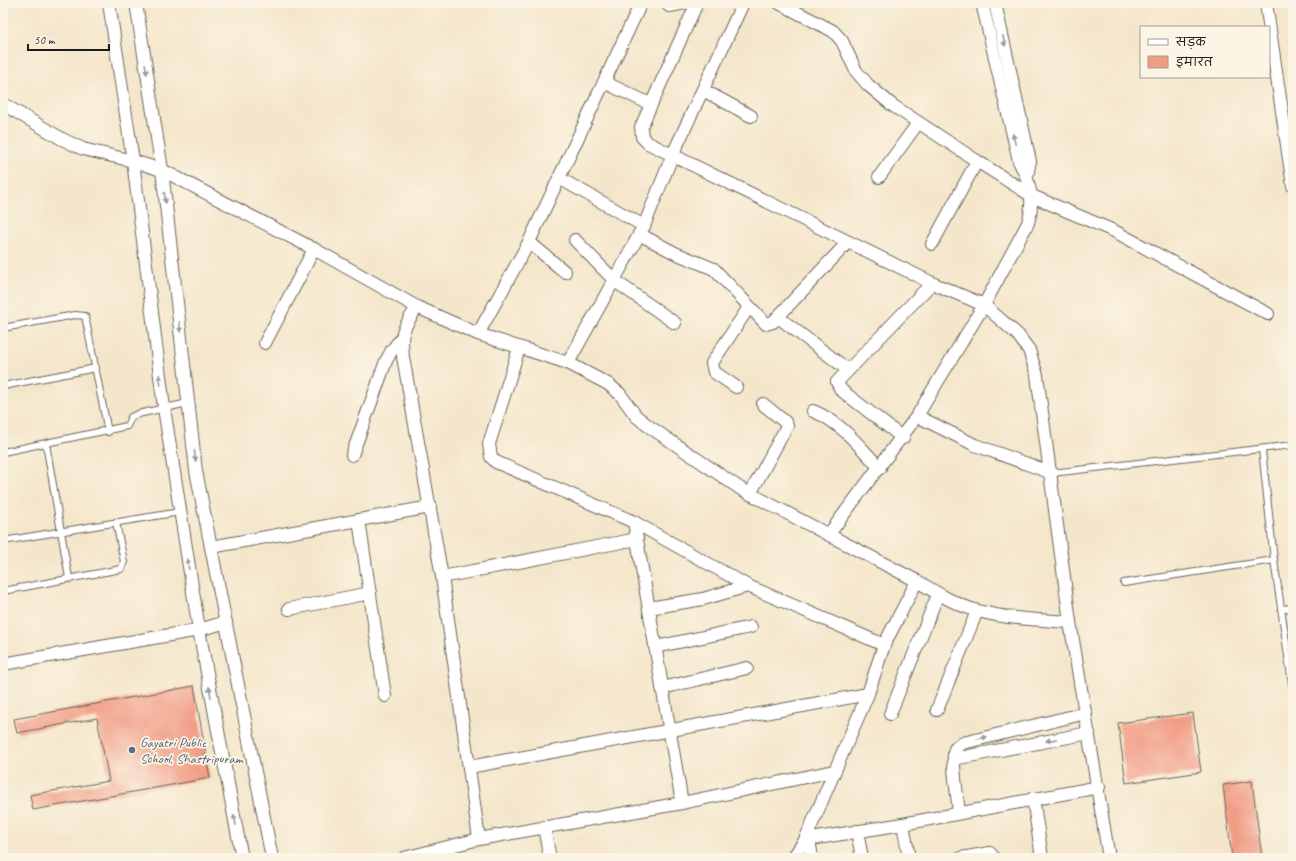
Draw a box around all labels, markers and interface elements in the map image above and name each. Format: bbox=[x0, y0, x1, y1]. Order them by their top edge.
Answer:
scale bar bbox=[28, 26, 109, 52]
legend bbox=[1140, 26, 1270, 78]
text: 50 m bbox=[34, 32, 56, 48]
text: सड़क bbox=[1175, 34, 1207, 50]
one-way arrow bbox=[1001, 35, 1007, 47]
text: इमारत bbox=[1176, 54, 1214, 70]
one-way arrow bbox=[144, 63, 150, 75]
one-way arrow bbox=[1011, 133, 1017, 145]
one-way arrow bbox=[162, 192, 168, 204]
one-way arrow bbox=[176, 321, 183, 333]
one-way arrow bbox=[157, 374, 164, 386]
one-way arrow bbox=[191, 450, 198, 462]
one-way arrow bbox=[185, 558, 191, 570]
one-way arrow bbox=[207, 686, 213, 698]
place label: Gayatri Public School, Shastripuram bbox=[140, 734, 244, 767]
one-way arrow bbox=[976, 735, 988, 741]
one-way arrow bbox=[1045, 738, 1057, 744]
marker: Gayatri Public School, Shastripuram bbox=[127, 745, 137, 755]
one-way arrow bbox=[231, 814, 237, 826]

